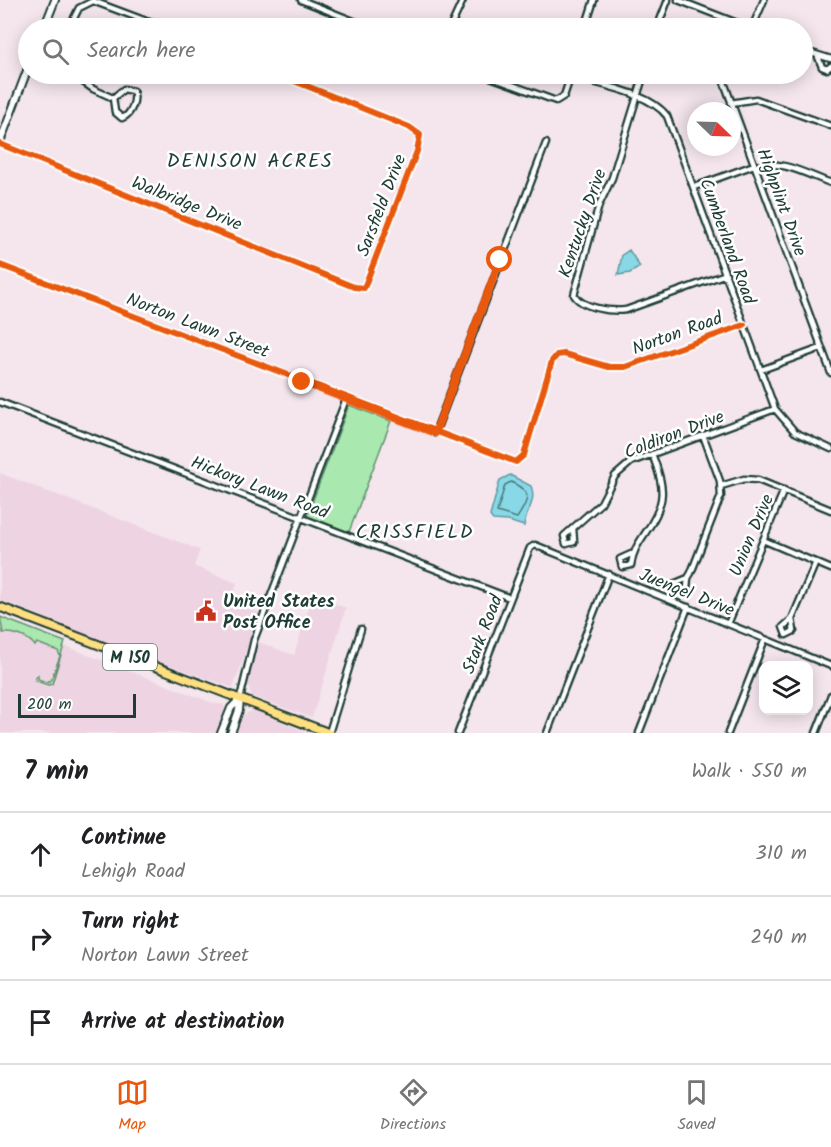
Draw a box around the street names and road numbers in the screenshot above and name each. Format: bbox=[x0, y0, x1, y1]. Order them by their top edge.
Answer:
street label: Highplint Drive bbox=[748, 144, 814, 261]
street label: Sarsfield Drive bbox=[350, 150, 415, 261]
street label: Kentucky Drive bbox=[551, 165, 616, 282]
street label: Walbridge Drive bbox=[127, 169, 246, 240]
street label: Cumberland Road bbox=[690, 175, 763, 309]
street label: Norton Lawn Street bbox=[122, 286, 274, 367]
street label: Norton Road bbox=[628, 304, 728, 364]
street label: Coldiron Drive bbox=[620, 403, 729, 468]
street label: Hickory Lawn Road bbox=[186, 449, 334, 528]
street label: Union Drive bbox=[722, 490, 783, 581]
street label: Juengel Drive bbox=[634, 561, 739, 626]
street label: Stark Road bbox=[455, 590, 512, 678]
road number: M 150 bbox=[103, 644, 157, 670]

